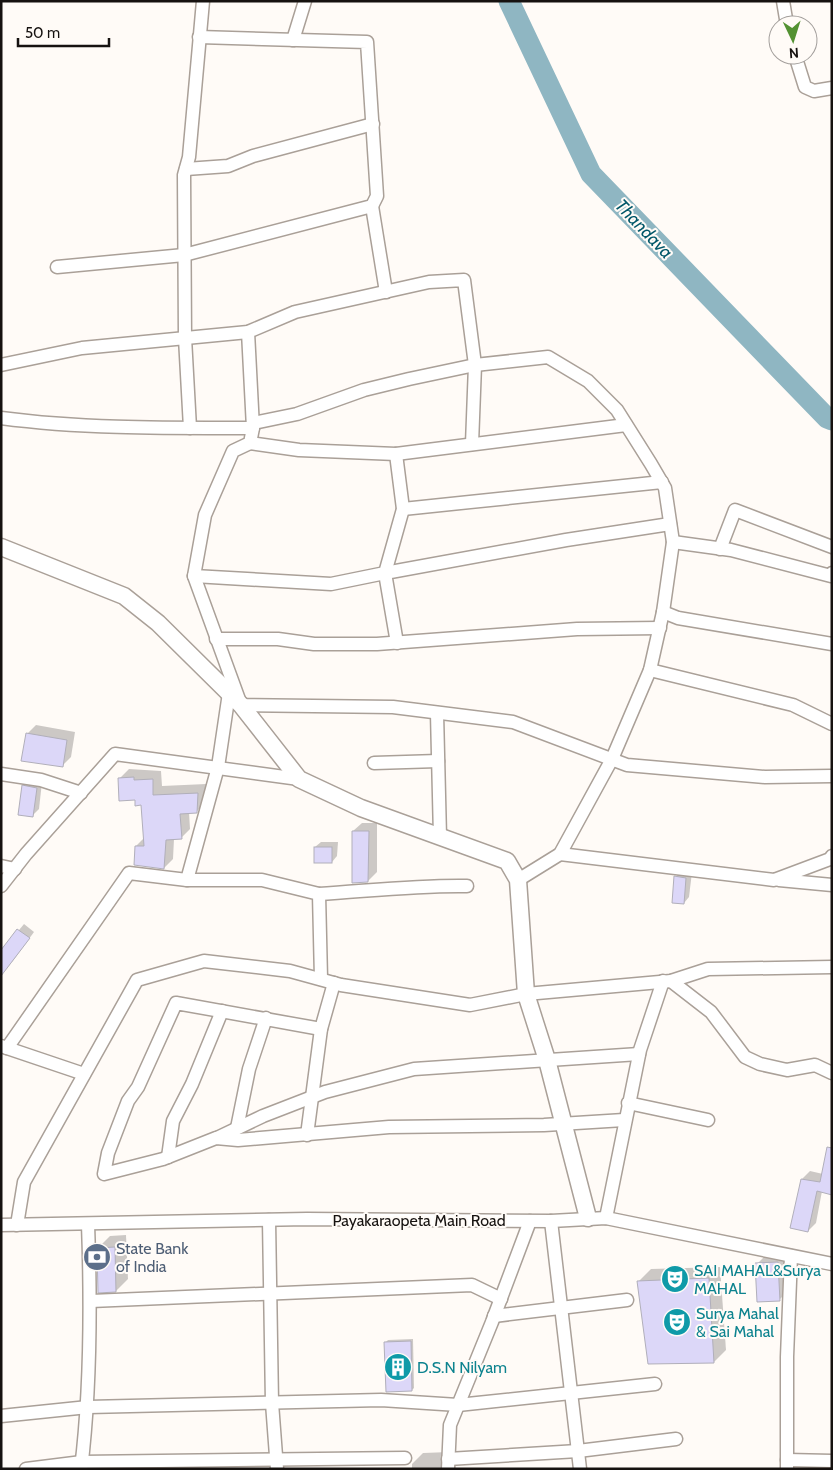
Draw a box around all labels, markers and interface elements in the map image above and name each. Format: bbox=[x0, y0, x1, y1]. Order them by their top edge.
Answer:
scale bar bbox=[18, 15, 109, 47]
north arrow bbox=[768, 15, 818, 65]
text: 50 m bbox=[25, 24, 60, 42]
text: N bbox=[788, 44, 799, 62]
water label: Thandava bbox=[610, 195, 678, 263]
street label: Payakaraopeta Main Road bbox=[332, 1211, 506, 1230]
place label: State Bank of India bbox=[116, 1239, 189, 1276]
bank icon: State Bank of India bbox=[82, 1242, 112, 1272]
place label: SAI MAHAL&Surya MAHAL bbox=[694, 1261, 821, 1298]
theatre icon: SAI MAHAL&Surya MAHAL bbox=[660, 1264, 690, 1294]
place label: Surya Mahal & Sai Mahal bbox=[696, 1304, 779, 1341]
theatre icon: Surya Mahal & Sai Mahal bbox=[662, 1307, 692, 1337]
building icon: D.S.N Nilyam bbox=[383, 1352, 413, 1382]
place label: D.S.N Nilyam bbox=[417, 1358, 507, 1377]

